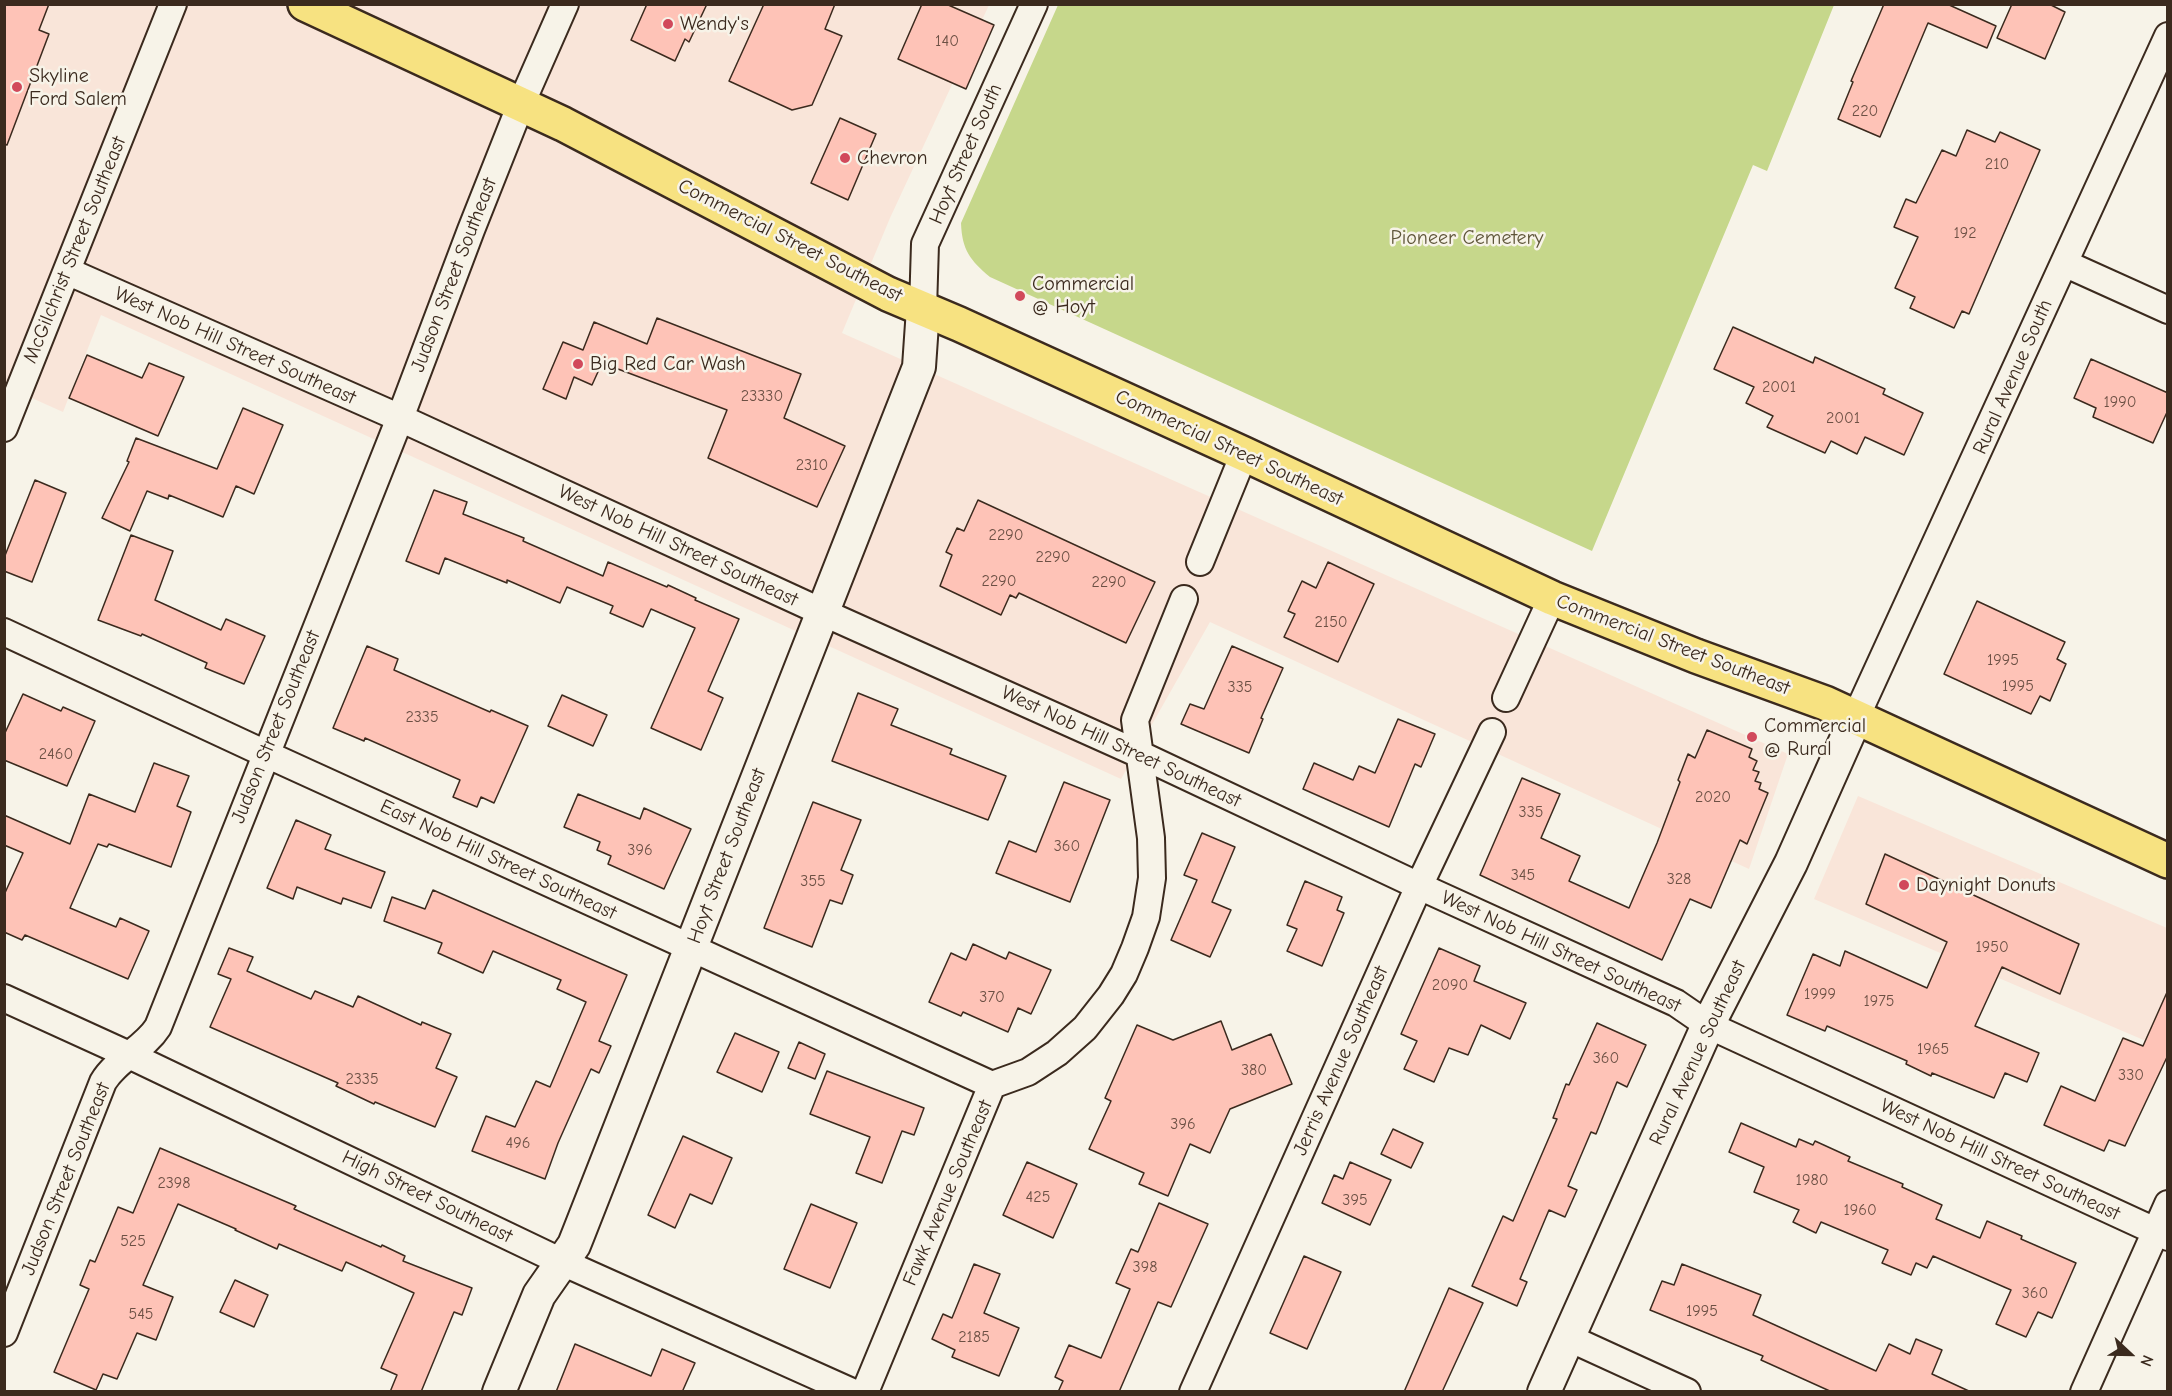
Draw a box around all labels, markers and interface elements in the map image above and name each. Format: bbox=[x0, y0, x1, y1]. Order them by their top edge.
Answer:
place label: Wendy's bbox=[680, 12, 749, 36]
marker: Wendy's bbox=[661, 17, 675, 31]
house number: 140 bbox=[935, 31, 959, 51]
place label: Skyline Ford Salem bbox=[29, 64, 127, 111]
marker: Skyline Ford Salem bbox=[10, 80, 24, 94]
street label: Hoyt Street South bbox=[924, 80, 1008, 228]
house number: 220 bbox=[1852, 101, 1878, 121]
street label: McGilchrist Street Southeast bbox=[18, 133, 132, 367]
place label: Chevron bbox=[857, 146, 928, 170]
marker: Chevron bbox=[838, 151, 852, 165]
house number: 210 bbox=[1985, 154, 2009, 174]
street label: Commercial Street Southeast bbox=[674, 174, 906, 308]
street label: Judson Street Southeast bbox=[406, 175, 502, 375]
house number: 192 bbox=[1953, 223, 1977, 243]
park label: Pioneer Cemetery bbox=[1391, 226, 1543, 250]
place label: Commercial @ Hoyt bbox=[1032, 272, 1134, 319]
street label: West Nob Hill Street Southeast bbox=[111, 282, 359, 410]
marker: Commercial @ Hoyt bbox=[1013, 289, 1027, 303]
street label: Rural Avenue South bbox=[1968, 296, 2058, 458]
place label: Big Red Car Wash bbox=[590, 352, 746, 376]
marker: Big Red Car Wash bbox=[571, 357, 585, 371]
house number: 2001 bbox=[1762, 377, 1796, 397]
street label: Commercial Street Southeast bbox=[1111, 385, 1347, 511]
house number: 23330 bbox=[741, 386, 783, 406]
house number: 1990 bbox=[2103, 392, 2137, 412]
house number: 2001 bbox=[1826, 408, 1860, 428]
house number: 2310 bbox=[796, 455, 828, 475]
street label: West Nob Hill Street Southeast bbox=[554, 480, 802, 612]
house number: 2290 bbox=[989, 525, 1023, 545]
house number: 2290 bbox=[1036, 547, 1070, 567]
house number: 2290 bbox=[982, 571, 1016, 591]
house number: 2290 bbox=[1092, 572, 1126, 592]
street label: Commercial Street Southeast bbox=[1553, 589, 1793, 701]
house number: 2150 bbox=[1314, 612, 1348, 632]
street label: Judson Street Southeast bbox=[226, 627, 326, 827]
house number: 1995 bbox=[1987, 650, 2019, 670]
house number: 1995 bbox=[2002, 676, 2034, 696]
house number: 335 bbox=[1228, 677, 1252, 697]
street label: West Nob Hill Street Southeast bbox=[997, 681, 1245, 813]
house number: 2335 bbox=[405, 707, 439, 727]
place label: Commercial @ Rural bbox=[1764, 714, 1866, 761]
marker: Commercial @ Rural bbox=[1745, 730, 1759, 744]
house number: 2460 bbox=[39, 744, 73, 764]
street label: Hoyt Street Southeast bbox=[683, 765, 771, 947]
house number: 2020 bbox=[1695, 787, 1731, 807]
street label: East Nob Hill Street Southeast bbox=[376, 795, 620, 925]
house number: 335 bbox=[1519, 802, 1543, 822]
house number: 360 bbox=[1054, 836, 1080, 856]
house number: 396 bbox=[627, 840, 653, 860]
house number: 345 bbox=[1511, 865, 1535, 885]
house number: 328 bbox=[1667, 869, 1691, 889]
house number: 355 bbox=[800, 871, 826, 891]
place label: Daynight Donuts bbox=[1916, 873, 2056, 897]
marker: Daynight Donuts bbox=[1897, 878, 1911, 892]
street label: West Nob Hill Street Southeast bbox=[1437, 886, 1685, 1018]
house number: 1950 bbox=[1975, 937, 2009, 957]
street label: Rural Avenue Southeast bbox=[1645, 957, 1751, 1149]
street label: Jerris Avenue Southeast bbox=[1288, 963, 1394, 1159]
house number: 2090 bbox=[1432, 975, 1468, 995]
house number: 1999 bbox=[1804, 984, 1836, 1004]
house number: 370 bbox=[979, 987, 1005, 1007]
house number: 1975 bbox=[1863, 991, 1895, 1011]
house number: 1965 bbox=[1917, 1039, 1949, 1059]
house number: 360 bbox=[1593, 1048, 1619, 1068]
house number: 380 bbox=[1241, 1060, 1267, 1080]
house number: 330 bbox=[2118, 1065, 2144, 1085]
house number: 2335 bbox=[345, 1069, 379, 1089]
street label: Judson Street Southeast bbox=[16, 1079, 116, 1279]
street label: West Nob Hill Street Southeast bbox=[1876, 1094, 2124, 1226]
street label: Fawk Avenue Southeast bbox=[898, 1097, 998, 1289]
house number: 396 bbox=[1170, 1114, 1196, 1134]
house number: 496 bbox=[506, 1133, 530, 1153]
street label: High Street Southeast bbox=[338, 1145, 516, 1249]
house number: 1980 bbox=[1796, 1170, 1828, 1190]
house number: 2398 bbox=[157, 1173, 191, 1193]
house number: 425 bbox=[1026, 1187, 1050, 1207]
house number: 395 bbox=[1342, 1190, 1368, 1210]
house number: 1960 bbox=[1843, 1200, 1877, 1220]
house number: 525 bbox=[120, 1231, 146, 1251]
house number: 398 bbox=[1133, 1257, 1157, 1277]
house number: 360 bbox=[2022, 1283, 2048, 1303]
house number: 1995 bbox=[1686, 1301, 1718, 1321]
house number: 545 bbox=[128, 1304, 154, 1324]
north arrow bbox=[2100, 1324, 2160, 1384]
house number: 2185 bbox=[958, 1327, 990, 1347]
text: N bbox=[2136, 1353, 2157, 1369]

